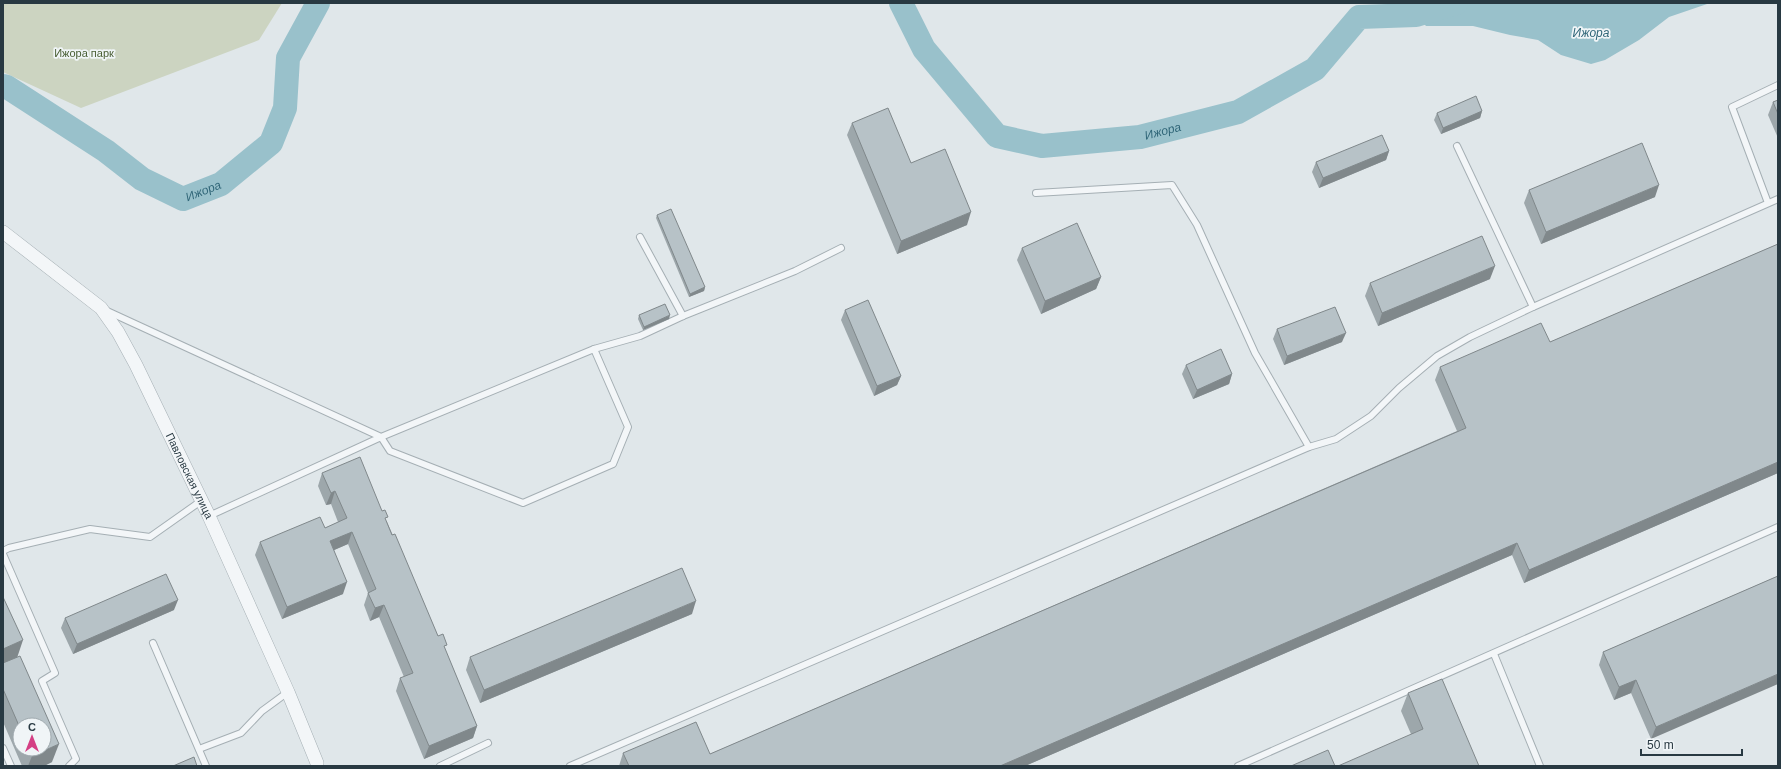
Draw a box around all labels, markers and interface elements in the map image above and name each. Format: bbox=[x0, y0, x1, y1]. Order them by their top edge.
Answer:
water label: Ижора bbox=[1573, 26, 1610, 40]
park label: Ижора парк bbox=[54, 47, 114, 59]
water label: Ижора bbox=[1143, 120, 1183, 143]
water label: Ижора bbox=[184, 178, 223, 204]
street label: Павловская улица bbox=[164, 431, 216, 521]
north arrow bbox=[12, 717, 52, 757]
text: С bbox=[28, 721, 36, 733]
scale bar bbox=[1641, 731, 1742, 757]
text: 50 m bbox=[1647, 738, 1674, 752]

